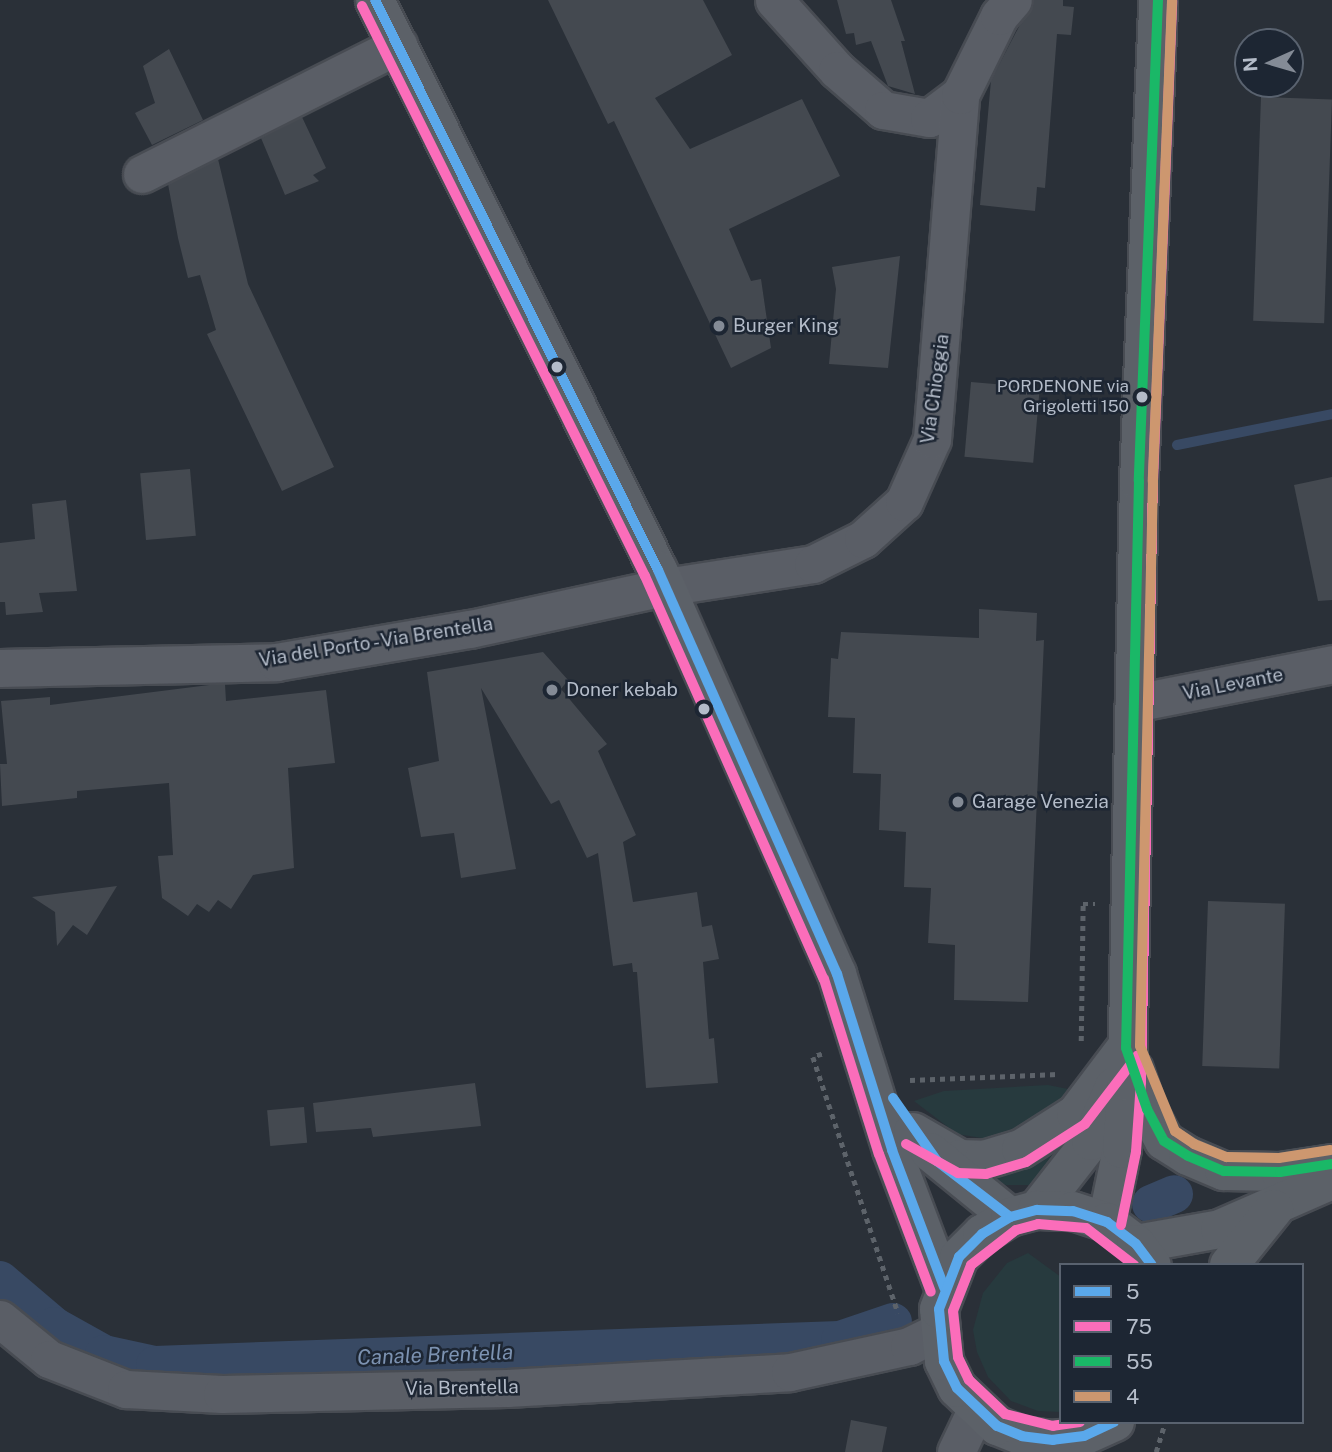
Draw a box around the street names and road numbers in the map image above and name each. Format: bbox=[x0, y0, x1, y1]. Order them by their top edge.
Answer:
street label: Via Chioggia bbox=[916, 333, 954, 445]
street label: Via del Porto - Via Brentella bbox=[254, 612, 498, 672]
street label: Via Levante bbox=[1181, 663, 1285, 705]
street label: Via Brentella bbox=[405, 1376, 519, 1400]

